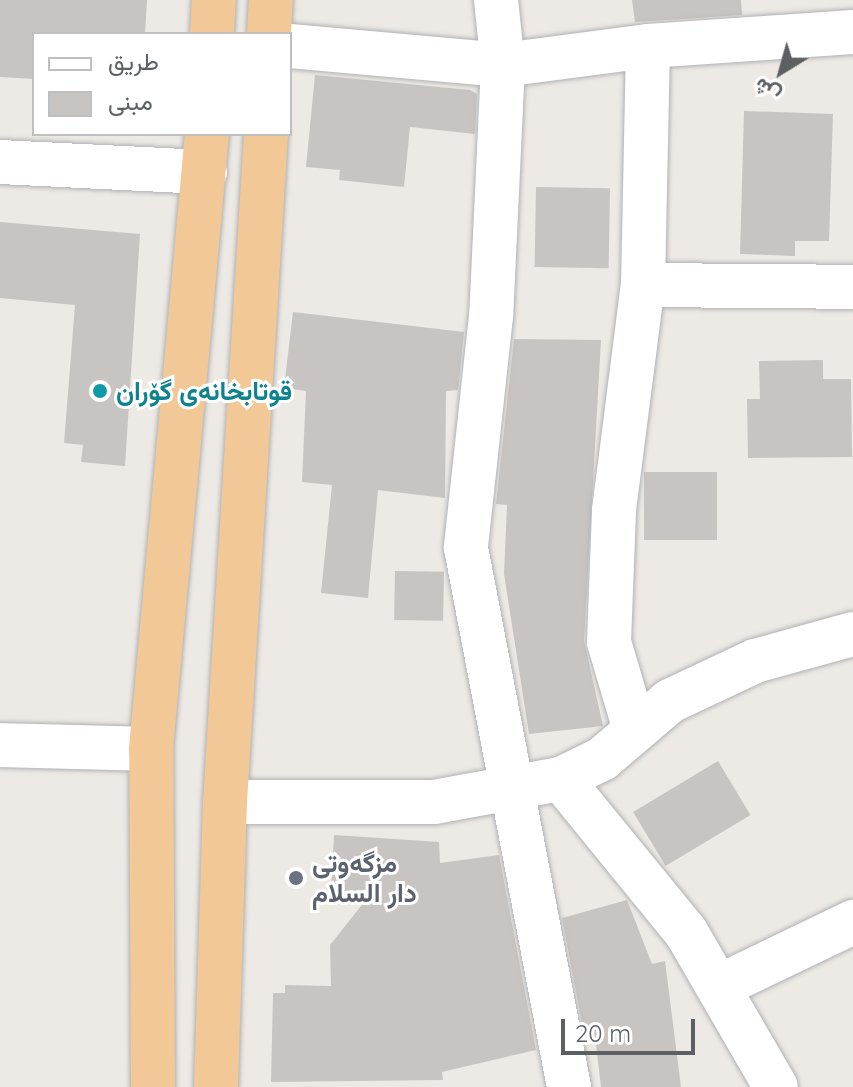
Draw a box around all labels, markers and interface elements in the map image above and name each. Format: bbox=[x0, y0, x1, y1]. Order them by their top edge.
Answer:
legend bbox=[32, 32, 292, 136]
north arrow bbox=[741, 32, 821, 112]
text: طريق bbox=[108, 46, 159, 76]
text: ش bbox=[748, 72, 786, 110]
text: مبنى bbox=[108, 86, 153, 116]
place label: قوتابخانەی گۆران bbox=[116, 375, 292, 407]
marker: قوتابخانەی گۆران bbox=[91, 382, 109, 400]
place label: مزگەوتی دار السلام bbox=[312, 847, 417, 908]
marker: مزگەوتی دار السلام bbox=[287, 869, 305, 887]
scale bar bbox=[565, 1003, 699, 1053]
text: 20 m bbox=[575, 1018, 631, 1048]

